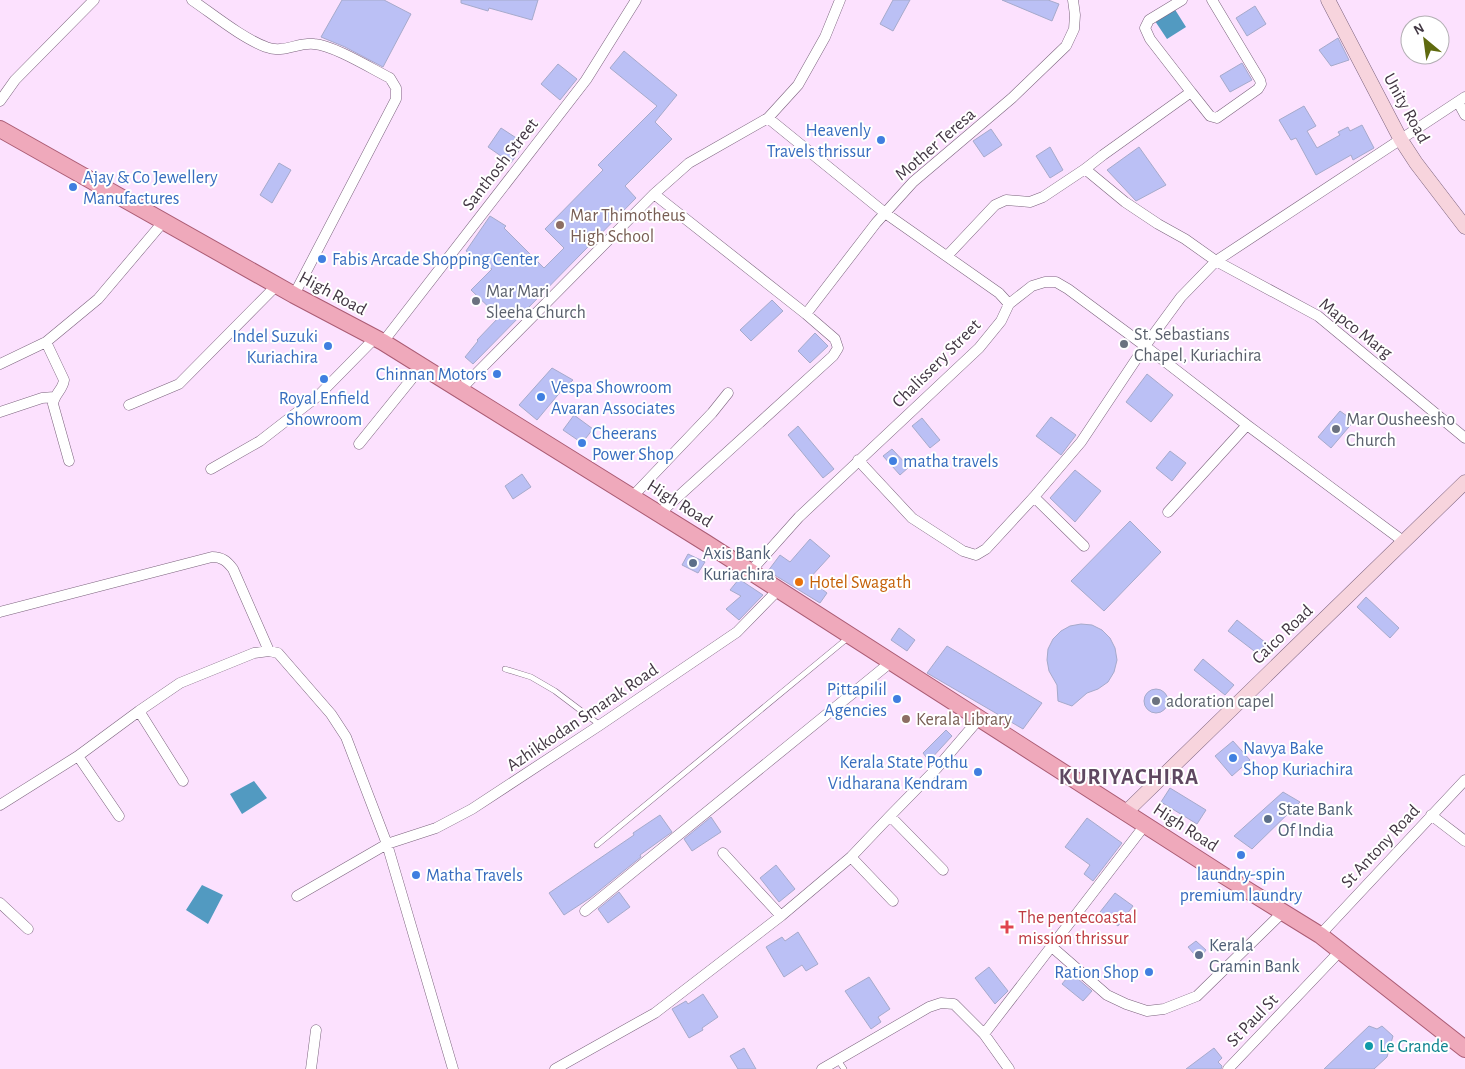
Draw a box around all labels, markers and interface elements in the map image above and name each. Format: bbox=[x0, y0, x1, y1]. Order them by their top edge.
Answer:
north arrow bbox=[1400, 15, 1450, 65]
text: N bbox=[1412, 21, 1427, 38]
street label: Unity Road bbox=[1380, 71, 1433, 146]
street label: Mother Teresa bbox=[892, 105, 979, 184]
street label: Santhosh Street bbox=[460, 115, 542, 214]
place label: Heavenly Travels thrissur bbox=[767, 122, 871, 161]
marker: Heavenly Travels thrissur bbox=[875, 134, 887, 146]
place label: Ajay & Co Jewellery Manufactures bbox=[83, 169, 218, 208]
marker: Ajay & Co Jewellery Manufactures bbox=[67, 181, 79, 193]
place label: Mar Thimotheus High School bbox=[570, 207, 686, 246]
marker: Mar Thimotheus High School bbox=[554, 219, 566, 231]
place label: Fabis Arcade Shopping Center bbox=[332, 251, 539, 269]
marker: Fabis Arcade Shopping Center bbox=[316, 253, 328, 265]
street label: High Road bbox=[296, 269, 369, 319]
place label: Mar Mari Sleeha Church bbox=[486, 283, 586, 322]
marker: Mar Mari Sleeha Church bbox=[470, 295, 482, 307]
street label: Mapco Marg bbox=[1316, 295, 1395, 363]
street label: Chalissery Street bbox=[889, 316, 984, 411]
place label: St. Sebastians Chapel, Kuriachira bbox=[1134, 326, 1262, 365]
place label: Indel Suzuki Kuriachira bbox=[232, 328, 318, 367]
marker: St. Sebastians Chapel, Kuriachira bbox=[1118, 338, 1130, 350]
marker: Indel Suzuki Kuriachira bbox=[322, 340, 334, 352]
place label: Chinnan Motors bbox=[376, 366, 487, 384]
marker: Chinnan Motors bbox=[491, 368, 503, 380]
marker: Royal Enfield Showroom bbox=[318, 373, 330, 385]
place label: Vespa Showroom Avaran Associates bbox=[551, 379, 675, 418]
place label: Royal Enfield Showroom bbox=[279, 390, 369, 429]
marker: Vespa Showroom Avaran Associates bbox=[535, 391, 547, 403]
place label: Mar Ousheesho Church bbox=[1346, 411, 1455, 450]
marker: Mar Ousheesho Church bbox=[1330, 423, 1342, 435]
place label: Cheerans Power Shop bbox=[592, 425, 674, 464]
marker: Cheerans Power Shop bbox=[576, 437, 588, 449]
place label: matha travels bbox=[903, 453, 998, 471]
marker: matha travels bbox=[887, 455, 899, 467]
street label: High Road bbox=[644, 477, 715, 531]
place label: Axis Bank Kuriachira bbox=[703, 545, 775, 584]
marker: Axis Bank Kuriachira bbox=[687, 557, 699, 569]
place label: Hotel Swagath bbox=[809, 574, 911, 592]
marker: Hotel Swagath bbox=[793, 576, 805, 588]
street label: Caico Road bbox=[1249, 602, 1316, 668]
street label: Azhikkodan Smarak Road bbox=[504, 661, 661, 775]
place label: Pittapilil Agencies bbox=[824, 681, 887, 720]
marker: Pittapilil Agencies bbox=[891, 693, 903, 705]
place label: adoration capel bbox=[1166, 693, 1274, 711]
marker: adoration capel bbox=[1150, 695, 1162, 707]
place label: Kerala Library bbox=[916, 711, 1012, 729]
marker: Kerala Library bbox=[900, 713, 912, 725]
place label: Navya Bake Shop Kuriachira bbox=[1243, 740, 1353, 779]
marker: Navya Bake Shop Kuriachira bbox=[1227, 752, 1239, 764]
place label: Kerala State Pothu Vidharana Kendram bbox=[828, 754, 968, 793]
marker: Kerala State Pothu Vidharana Kendram bbox=[972, 766, 984, 778]
district label: KURIYACHIRA bbox=[1059, 766, 1199, 788]
street label: High Road bbox=[1150, 800, 1221, 855]
place label: State Bank Of India bbox=[1278, 801, 1353, 840]
street label: St Antony Road bbox=[1338, 802, 1424, 892]
marker: State Bank Of India bbox=[1262, 813, 1274, 825]
marker: laundry-spin premium laundry bbox=[1235, 849, 1247, 861]
place label: laundry-spin premium laundry bbox=[1180, 866, 1302, 905]
place label: Matha Travels bbox=[426, 867, 523, 885]
marker: Matha Travels bbox=[410, 869, 422, 881]
place label: The pentecoastal mission thrissur bbox=[1018, 909, 1137, 948]
marker: The pentecoastal mission thrissur bbox=[1000, 920, 1014, 934]
place label: Kerala Gramin Bank bbox=[1209, 937, 1300, 976]
marker: Kerala Gramin Bank bbox=[1193, 949, 1205, 961]
place label: Ration Shop bbox=[1054, 964, 1139, 982]
marker: Ration Shop bbox=[1143, 966, 1155, 978]
street label: St Paul St bbox=[1224, 991, 1282, 1050]
place label: Le Grande bbox=[1379, 1038, 1449, 1056]
marker: Le Grande bbox=[1363, 1040, 1375, 1052]

